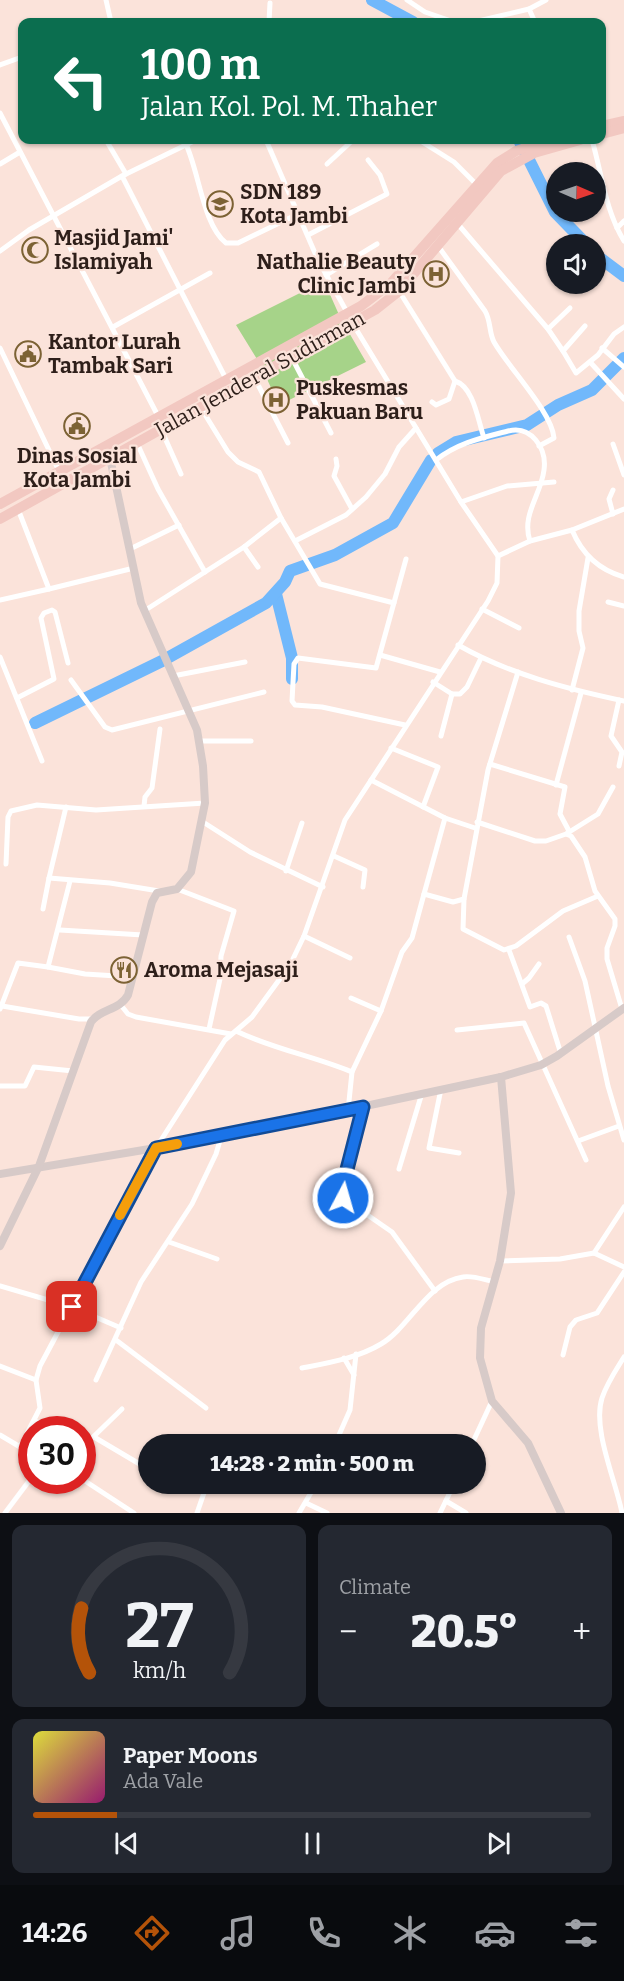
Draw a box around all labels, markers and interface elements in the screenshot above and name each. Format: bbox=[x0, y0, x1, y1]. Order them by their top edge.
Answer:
text: 100 m bbox=[141, 40, 260, 90]
icon: left bbox=[42, 42, 120, 120]
text: Jalan Kol. Pol. M. Thaher bbox=[141, 91, 437, 123]
north arrow bbox=[546, 162, 606, 222]
map controls bbox=[546, 162, 606, 294]
place label: SDN 189 Kota Jambi bbox=[240, 179, 348, 229]
school or university icon: SDN 189 Kota Jambi bbox=[205, 189, 235, 219]
place label: Masjid Jami' Islamiyah bbox=[54, 225, 174, 275]
button: sound bbox=[546, 234, 606, 294]
mosque icon: Masjid Jami' Islamiyah bbox=[20, 235, 50, 265]
place label: Nathalie Beauty Clinic Jambi bbox=[257, 249, 416, 299]
hospital icon: Nathalie Beauty Clinic Jambi bbox=[421, 259, 451, 289]
street label: Jalan Jenderal Sudirman bbox=[149, 305, 370, 443]
place label: Kantor Lurah Tambak Sari bbox=[48, 329, 181, 379]
public building icon: Kantor Lurah Tambak Sari bbox=[13, 339, 43, 369]
place label: Puskesmas Pakuan Baru bbox=[296, 375, 423, 425]
hospital icon: Puskesmas Pakuan Baru bbox=[261, 385, 291, 415]
public building icon: Dinas Sosial Kota Jambi bbox=[62, 411, 92, 441]
place label: Dinas Sosial Kota Jambi bbox=[17, 443, 138, 493]
restaurant icon: Aroma Mejasaji bbox=[109, 955, 139, 985]
place label: Aroma Mejasaji bbox=[144, 957, 299, 983]
position arrow bbox=[311, 1166, 375, 1230]
pin bbox=[46, 1281, 97, 1332]
icon: arrive bbox=[55, 1290, 88, 1323]
speed limit sign: 30 bbox=[18, 1416, 96, 1494]
text: 14:28 · 2 min · 500 m bbox=[210, 1450, 414, 1477]
text: Climate bbox=[339, 1575, 411, 1599]
text: 27 bbox=[125, 1589, 193, 1664]
text: 20.5° bbox=[411, 1605, 519, 1659]
text: − bbox=[339, 1612, 357, 1652]
text: + bbox=[572, 1612, 591, 1652]
text: km/h bbox=[132, 1658, 186, 1684]
text: Paper Moons bbox=[123, 1742, 258, 1769]
text: Ada Vale bbox=[123, 1769, 203, 1793]
icon: previous bbox=[110, 1827, 143, 1860]
icon: pause bbox=[296, 1827, 329, 1860]
icon: next bbox=[482, 1827, 515, 1860]
icon: directions bbox=[131, 1912, 173, 1954]
icon: music bbox=[217, 1912, 259, 1954]
icon: phone bbox=[303, 1912, 345, 1954]
icon: climate bbox=[389, 1912, 431, 1954]
icon: car bbox=[474, 1912, 516, 1954]
icon: filters bbox=[560, 1912, 602, 1954]
text: 14:26 bbox=[22, 1917, 87, 1949]

